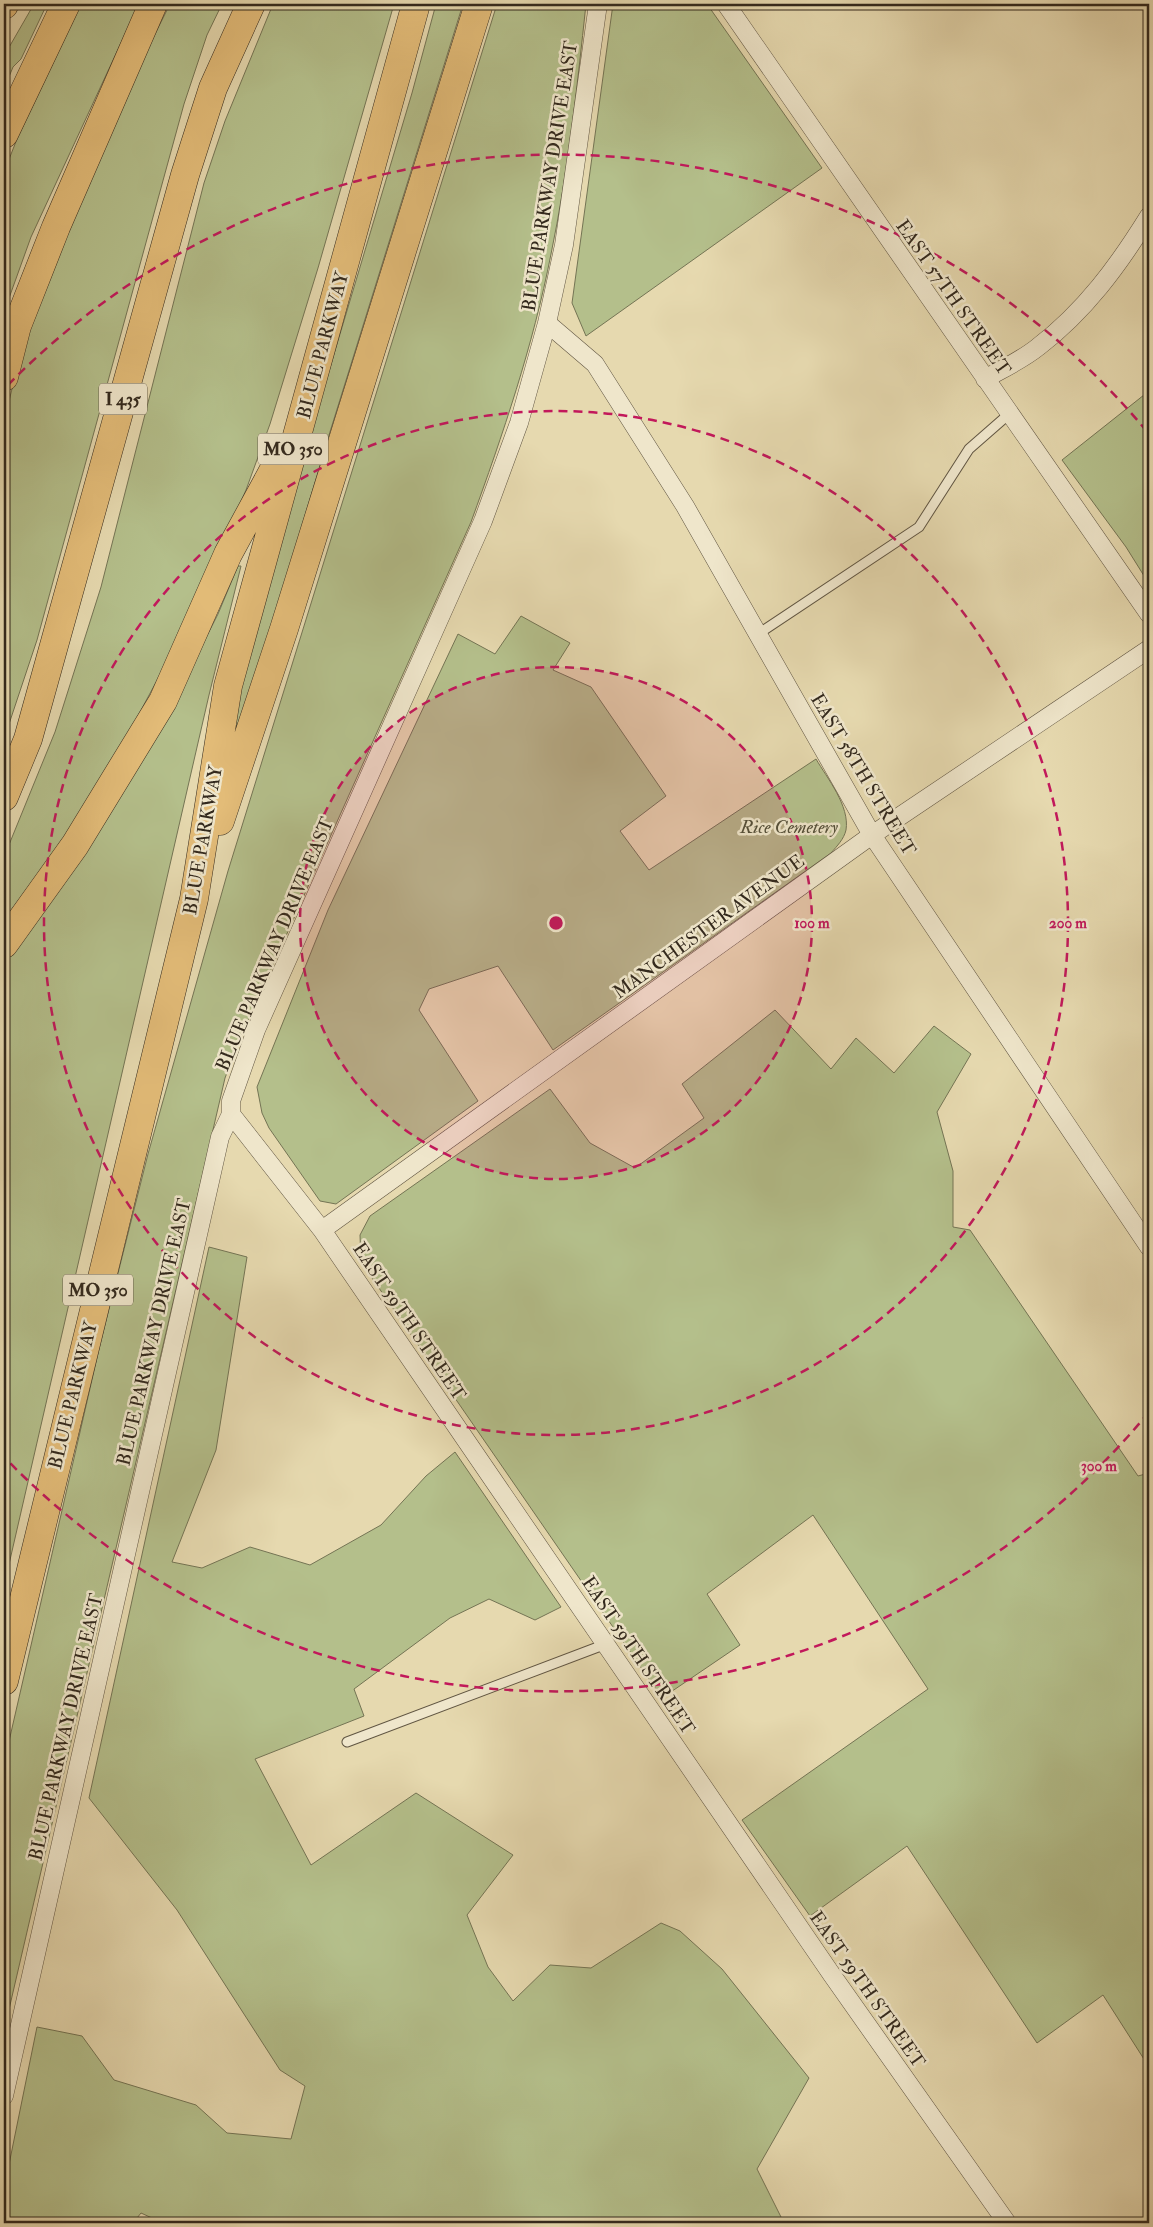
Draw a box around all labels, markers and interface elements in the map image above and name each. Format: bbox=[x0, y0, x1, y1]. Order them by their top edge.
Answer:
street label: BLUE PARKWAY DRIVE EAST bbox=[517, 39, 583, 313]
street label: EAST 57TH STREET bbox=[890, 215, 1016, 380]
street label: BLUE PARKWAY bbox=[292, 268, 354, 422]
road number: I 435 bbox=[99, 384, 147, 414]
road number: MO 350 bbox=[258, 434, 328, 464]
street label: EAST 58TH STREET bbox=[805, 689, 921, 860]
street label: BLUE PARKWAY bbox=[178, 763, 228, 917]
street label: BLUE PARKWAY DRIVE EAST bbox=[210, 814, 339, 1075]
park label: Rice Cemetery bbox=[739, 815, 839, 839]
street label: MANCHESTER AVENUE bbox=[608, 849, 809, 1004]
centre of rings bbox=[547, 914, 565, 932]
text: 100 m bbox=[794, 914, 830, 933]
text: 200 m bbox=[1049, 914, 1087, 933]
street label: BLUE PARKWAY DRIVE EAST bbox=[112, 1196, 196, 1468]
street label: EAST 59TH STREET bbox=[347, 1238, 471, 1405]
road number: MO 350 bbox=[63, 1274, 133, 1306]
street label: BLUE PARKWAY bbox=[43, 1318, 103, 1472]
text: 300 m bbox=[1081, 1457, 1117, 1476]
street label: EAST 59TH STREET bbox=[576, 1572, 700, 1739]
street label: BLUE PARKWAY DRIVE EAST bbox=[24, 1591, 108, 1863]
street label: EAST 59TH STREET bbox=[804, 1907, 930, 2073]

